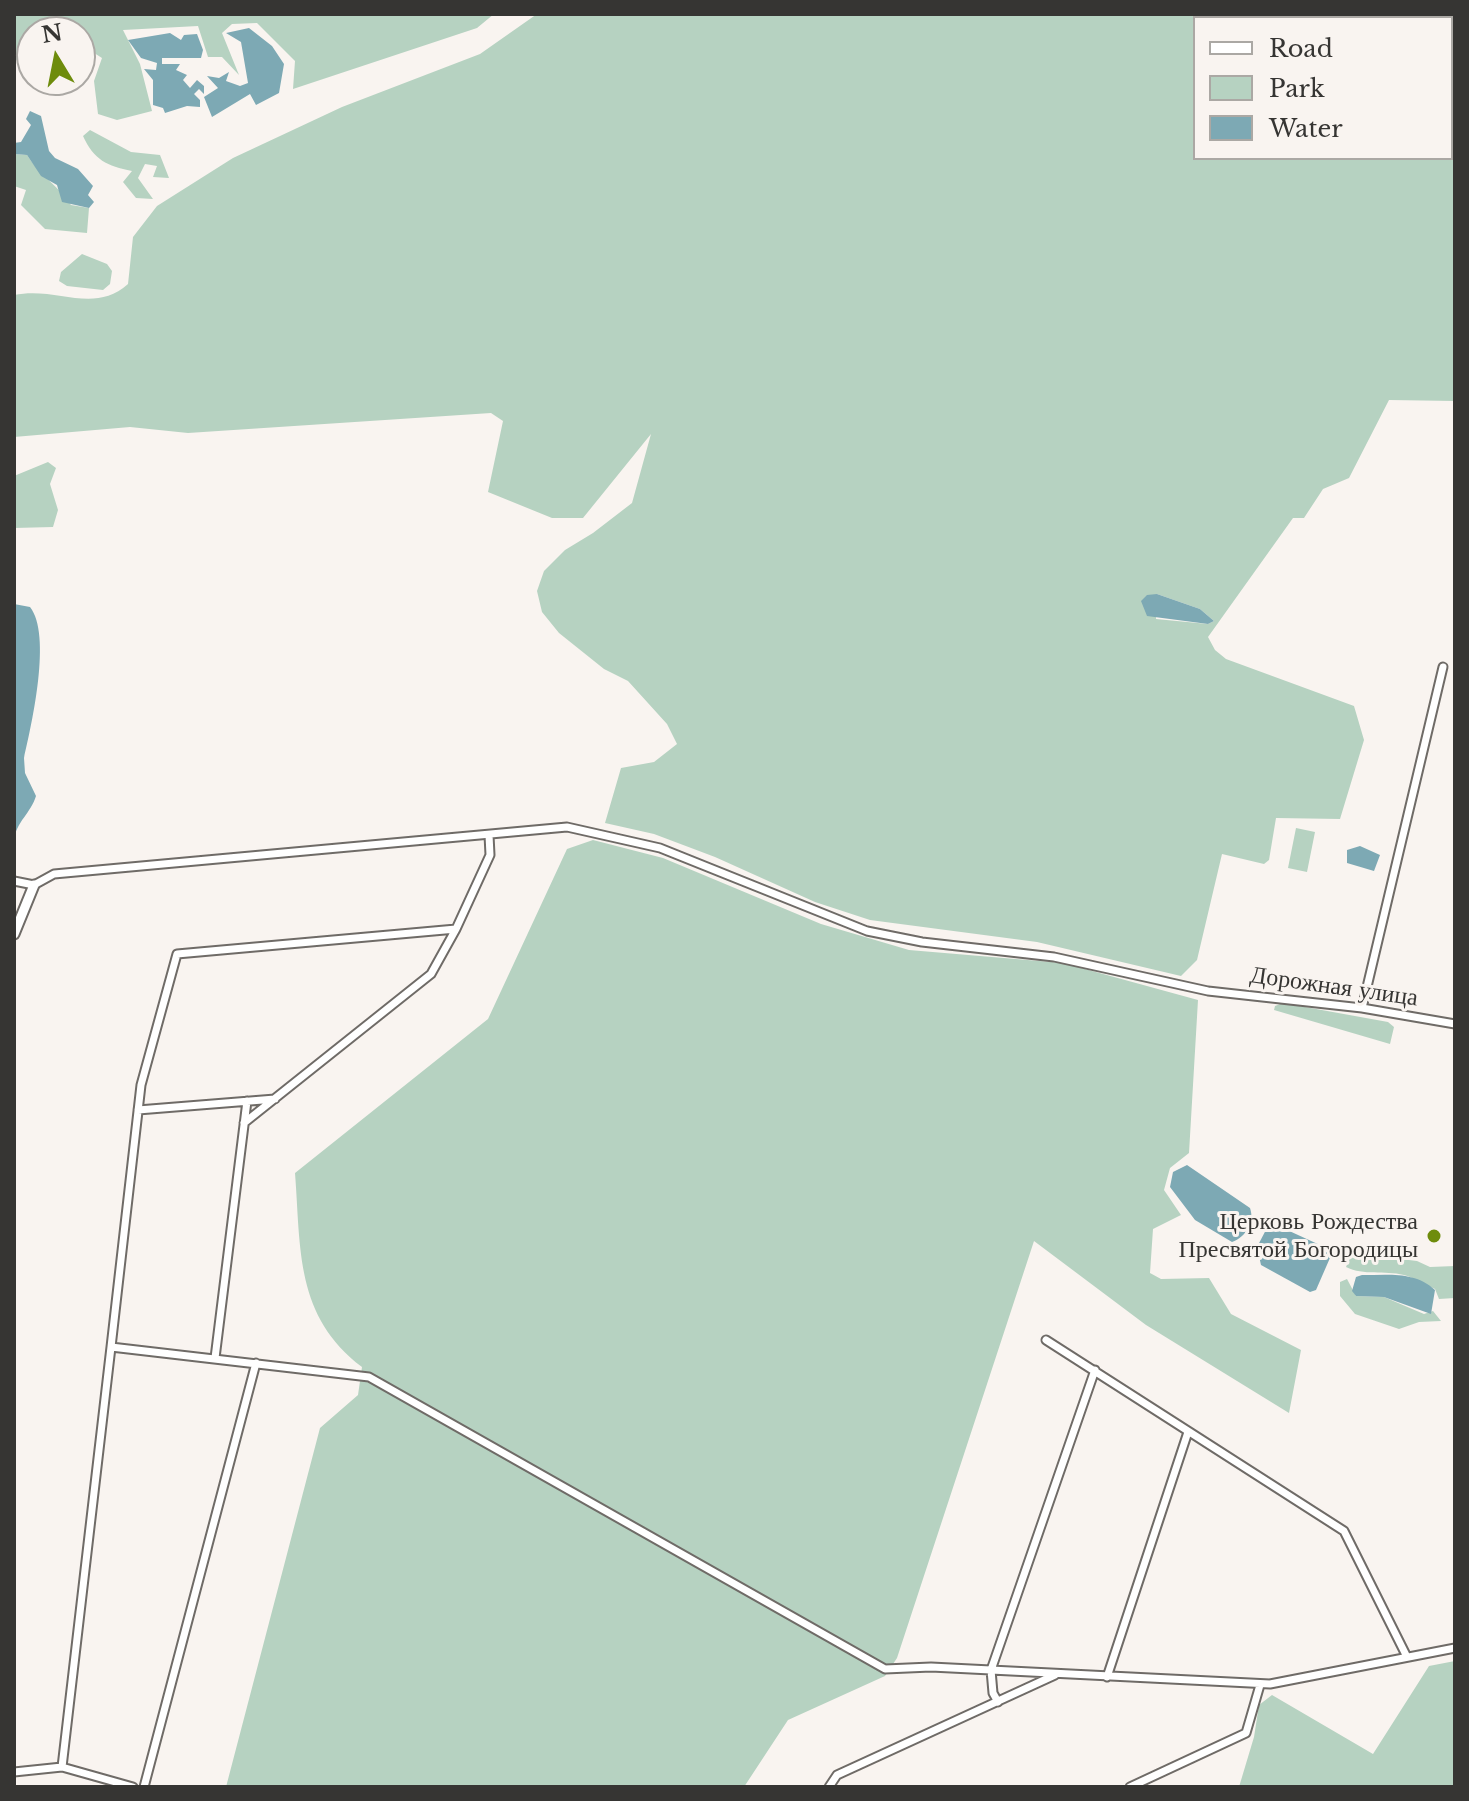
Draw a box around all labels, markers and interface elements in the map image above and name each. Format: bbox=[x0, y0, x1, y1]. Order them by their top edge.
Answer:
north arrow bbox=[16, 16, 96, 96]
legend bbox=[1193, 16, 1453, 160]
text: N bbox=[40, 19, 65, 49]
text: Road bbox=[1269, 34, 1333, 63]
text: Park bbox=[1269, 74, 1325, 103]
text: Water bbox=[1269, 114, 1343, 143]
street label: Дорожная улица bbox=[1248, 961, 1420, 1013]
place label: Церковь Рождества Пресвятой Богородицы bbox=[1178, 1208, 1418, 1264]
marker: Церковь Рождества Пресвятой Богородицы bbox=[1425, 1227, 1443, 1245]

